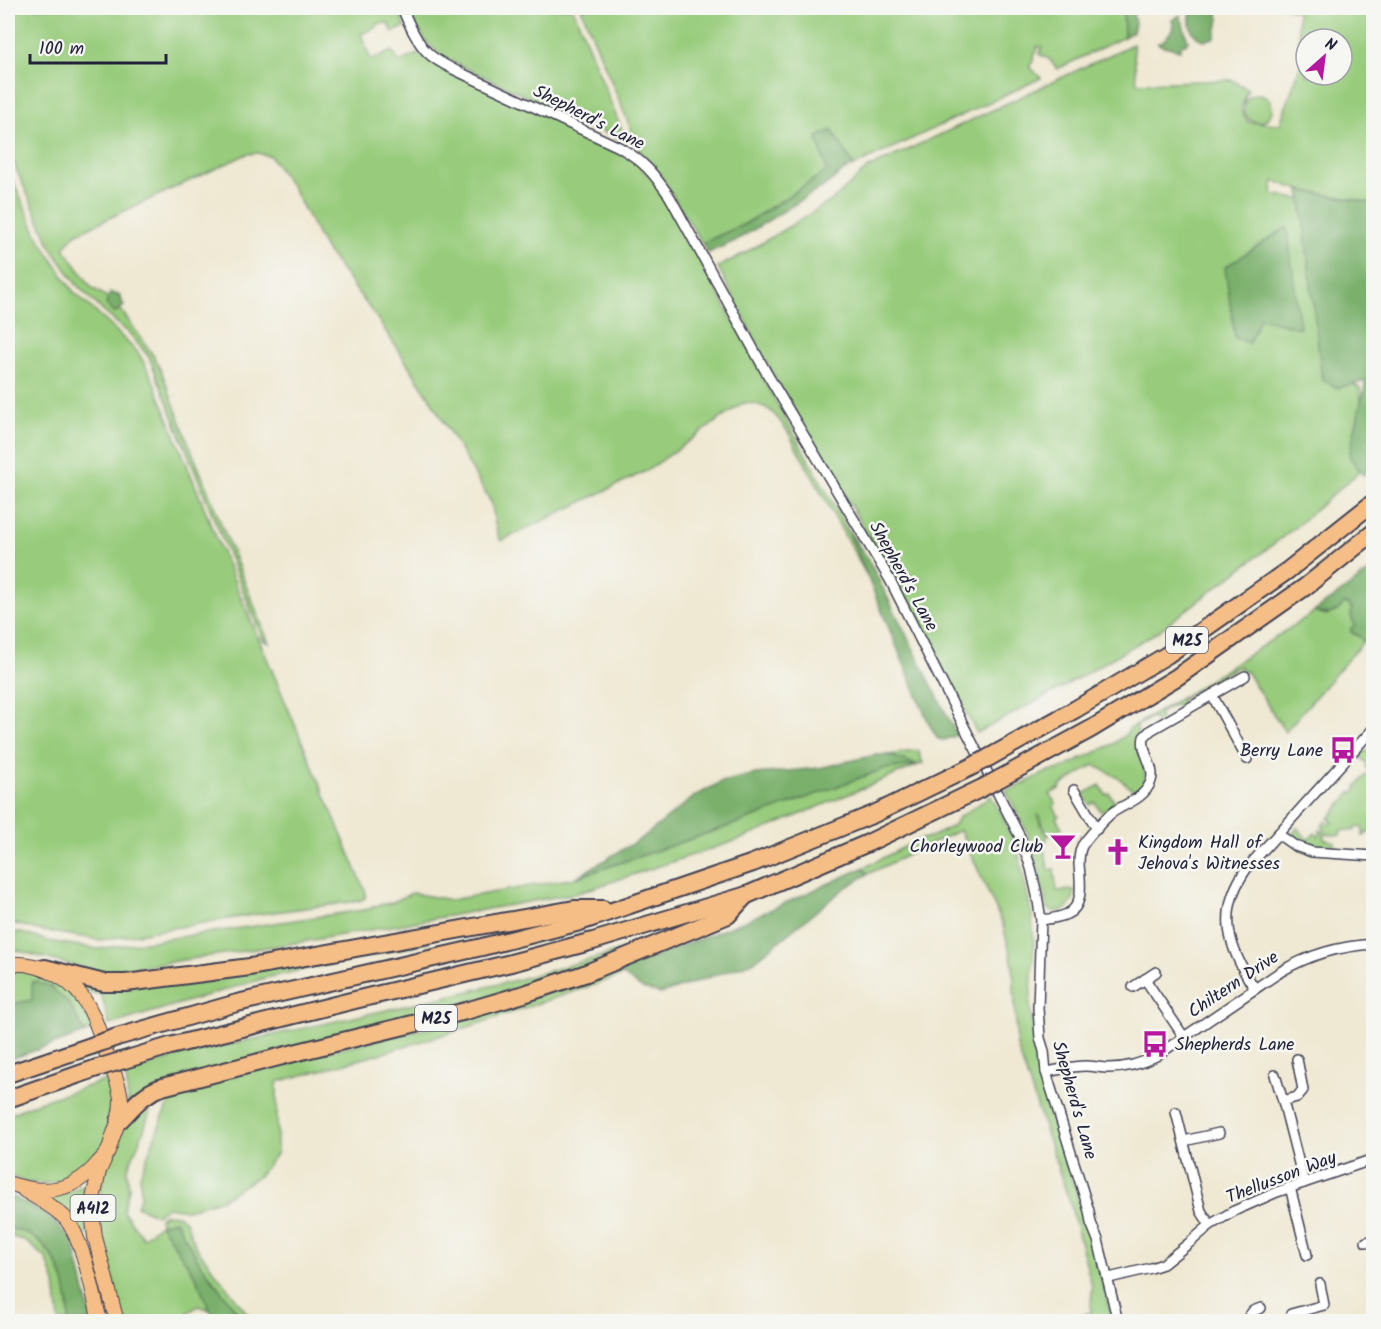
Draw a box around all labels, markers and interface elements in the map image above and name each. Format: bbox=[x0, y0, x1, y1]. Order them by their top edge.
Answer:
scale bar bbox=[30, 27, 166, 65]
north arrow bbox=[1294, 27, 1354, 87]
text: N bbox=[1320, 32, 1341, 58]
text: 100 m bbox=[39, 35, 84, 64]
street label: Shepherd's Lane bbox=[527, 78, 649, 159]
street label: Shepherd's Lane bbox=[860, 516, 945, 637]
road number: M25 bbox=[1166, 627, 1208, 653]
bus stop icon: Berry Lane bbox=[1328, 735, 1358, 765]
place label: Berry Lane bbox=[1240, 737, 1323, 766]
place label: Kingdom Hall of Jehova's Witnesses bbox=[1138, 829, 1280, 879]
bar icon: Chorleywood Club bbox=[1048, 831, 1078, 861]
place label: Chorleywood Club bbox=[910, 833, 1044, 862]
church icon: Kingdom Hall of Jehova's Witnesses bbox=[1103, 837, 1133, 867]
street label: Chiltern Drive bbox=[1182, 944, 1285, 1026]
road number: M25 bbox=[415, 1005, 457, 1031]
bus stop icon: Shepherds Lane bbox=[1140, 1029, 1170, 1059]
place label: Shepherds Lane bbox=[1175, 1031, 1294, 1060]
street label: Shepherd's Lane bbox=[1043, 1038, 1104, 1163]
street label: Thellusson Way bbox=[1222, 1144, 1341, 1213]
road number: A412 bbox=[70, 1195, 116, 1221]

